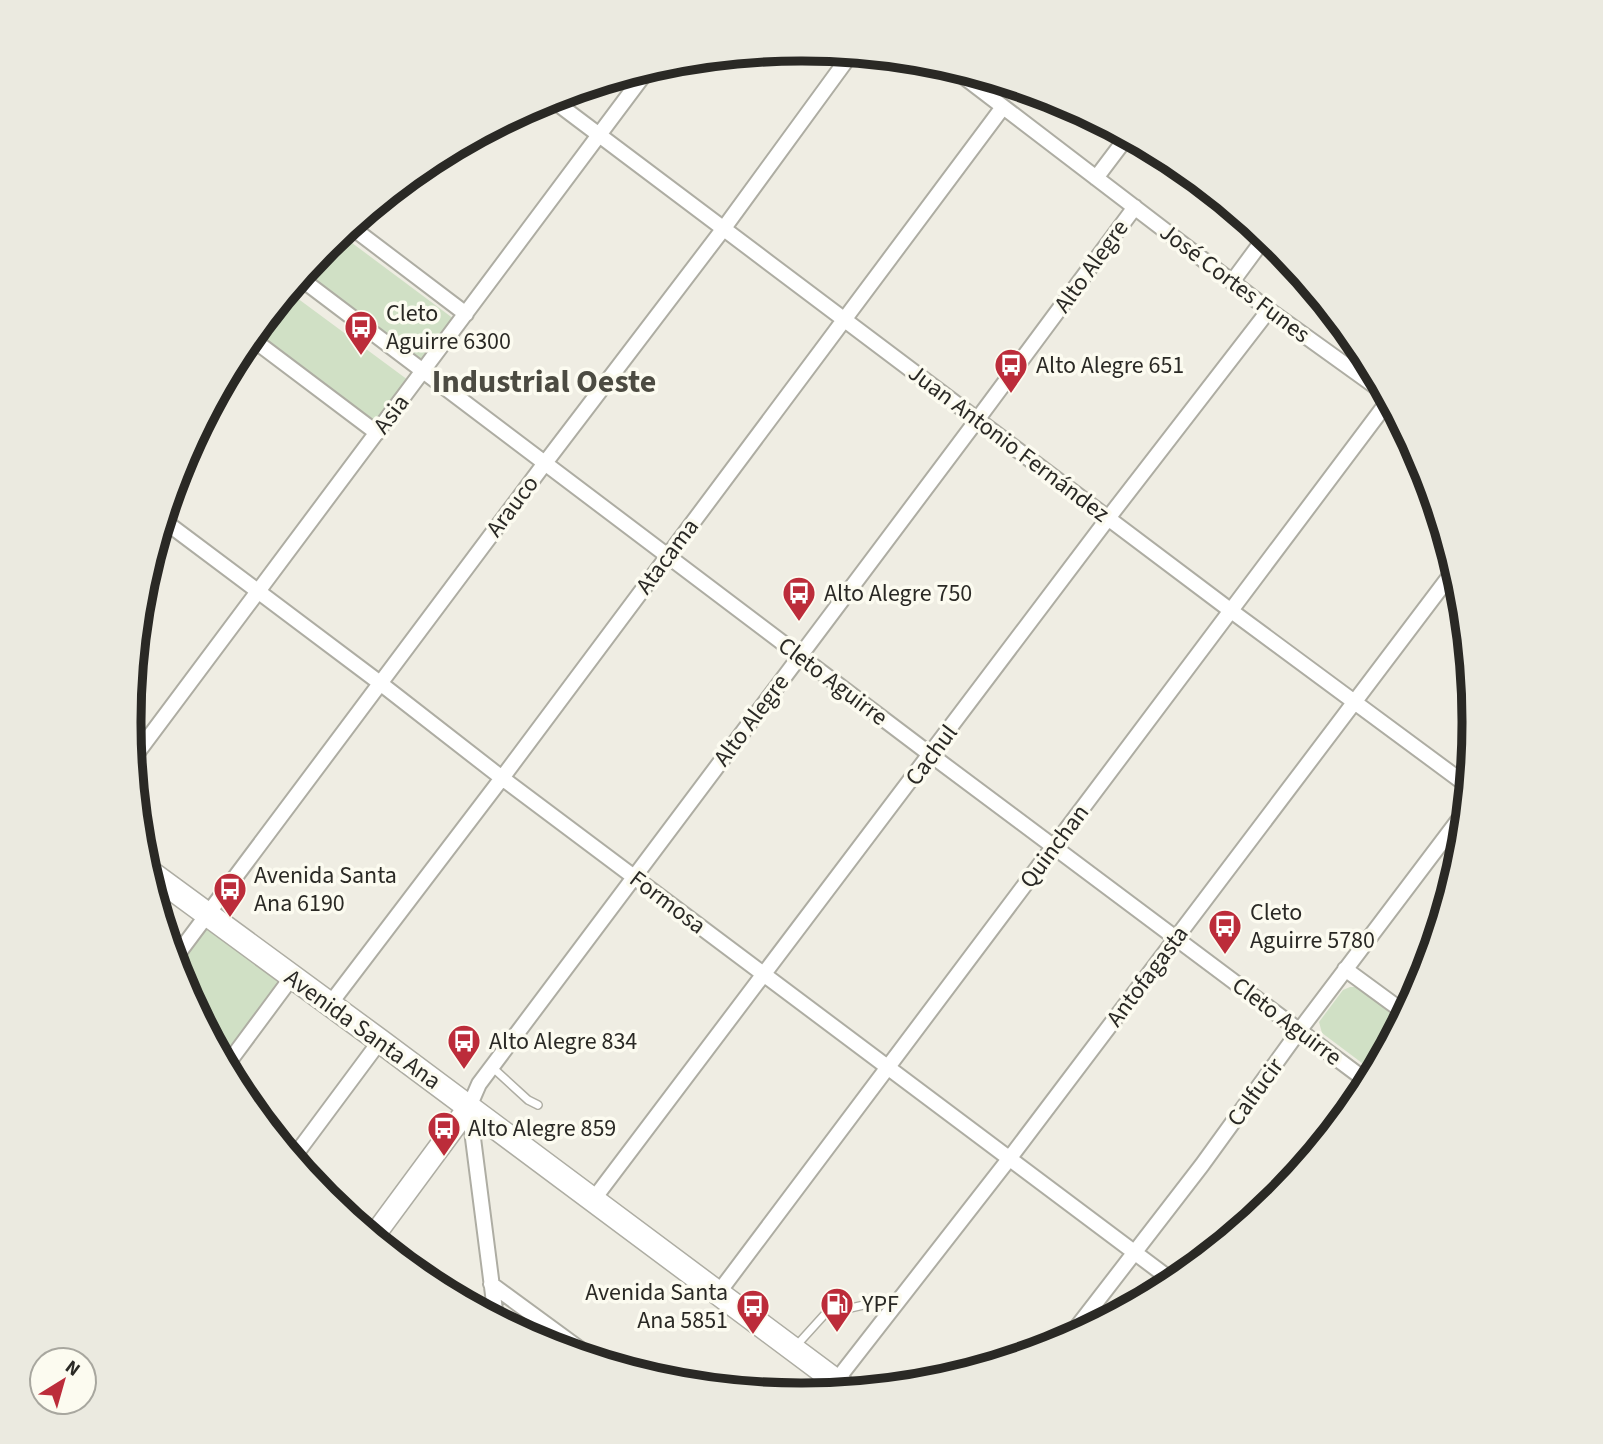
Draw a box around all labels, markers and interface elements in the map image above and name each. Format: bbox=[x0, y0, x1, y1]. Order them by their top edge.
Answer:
street label: Alto Alegre bbox=[1046, 212, 1137, 320]
street label: José Cortes Funes bbox=[1152, 215, 1317, 352]
place label: Cleto Aguirre 6300 bbox=[386, 296, 511, 359]
bus stop icon: Cleto Aguirre 6300 bbox=[342, 308, 380, 357]
bus stop icon: Alto Alegre 651 bbox=[992, 346, 1030, 395]
place label: Alto Alegre 651 bbox=[1036, 348, 1184, 383]
street label: Juan Antonio Fernández bbox=[901, 356, 1117, 531]
district label: Industrial Oeste bbox=[432, 359, 656, 405]
street label: Asia bbox=[365, 387, 418, 441]
street label: Arauco bbox=[478, 468, 547, 545]
street label: Atacama bbox=[627, 511, 708, 602]
bus stop icon: Alto Alegre 750 bbox=[780, 574, 818, 623]
place label: Alto Alegre 750 bbox=[824, 576, 972, 611]
street label: Cleto Aguirre bbox=[770, 628, 895, 734]
street label: Alto Alegre bbox=[705, 667, 798, 774]
street label: Cachul bbox=[897, 717, 966, 793]
street label: Quinchan bbox=[1011, 797, 1098, 896]
place label: Avenida Santa Ana 6190 bbox=[254, 858, 397, 921]
street label: Formosa bbox=[622, 862, 713, 943]
bus stop icon: Avenida Santa Ana 6190 bbox=[211, 870, 249, 919]
place label: Cleto Aguirre 5780 bbox=[1250, 895, 1375, 958]
bus stop icon: Cleto Aguirre 5780 bbox=[1206, 907, 1244, 956]
street label: Antofagasta bbox=[1098, 918, 1197, 1034]
street label: Avenida Santa Ana bbox=[277, 961, 448, 1098]
street label: Cleto Aguirre bbox=[1224, 968, 1349, 1074]
bus stop icon: Alto Alegre 834 bbox=[445, 1022, 483, 1071]
place label: Alto Alegre 834 bbox=[489, 1024, 637, 1059]
street label: Calfucir bbox=[1219, 1050, 1293, 1134]
bus stop icon: Alto Alegre 859 bbox=[425, 1109, 463, 1158]
place label: Alto Alegre 859 bbox=[468, 1111, 616, 1146]
place label: Avenida Santa Ana 5851 bbox=[585, 1275, 728, 1338]
fuel station icon: YPF bbox=[818, 1285, 856, 1334]
bus stop icon: Avenida Santa Ana 5851 bbox=[734, 1287, 772, 1336]
place label: YPF bbox=[861, 1287, 899, 1322]
north arrow bbox=[28, 1346, 98, 1416]
text: N bbox=[59, 1354, 86, 1383]

